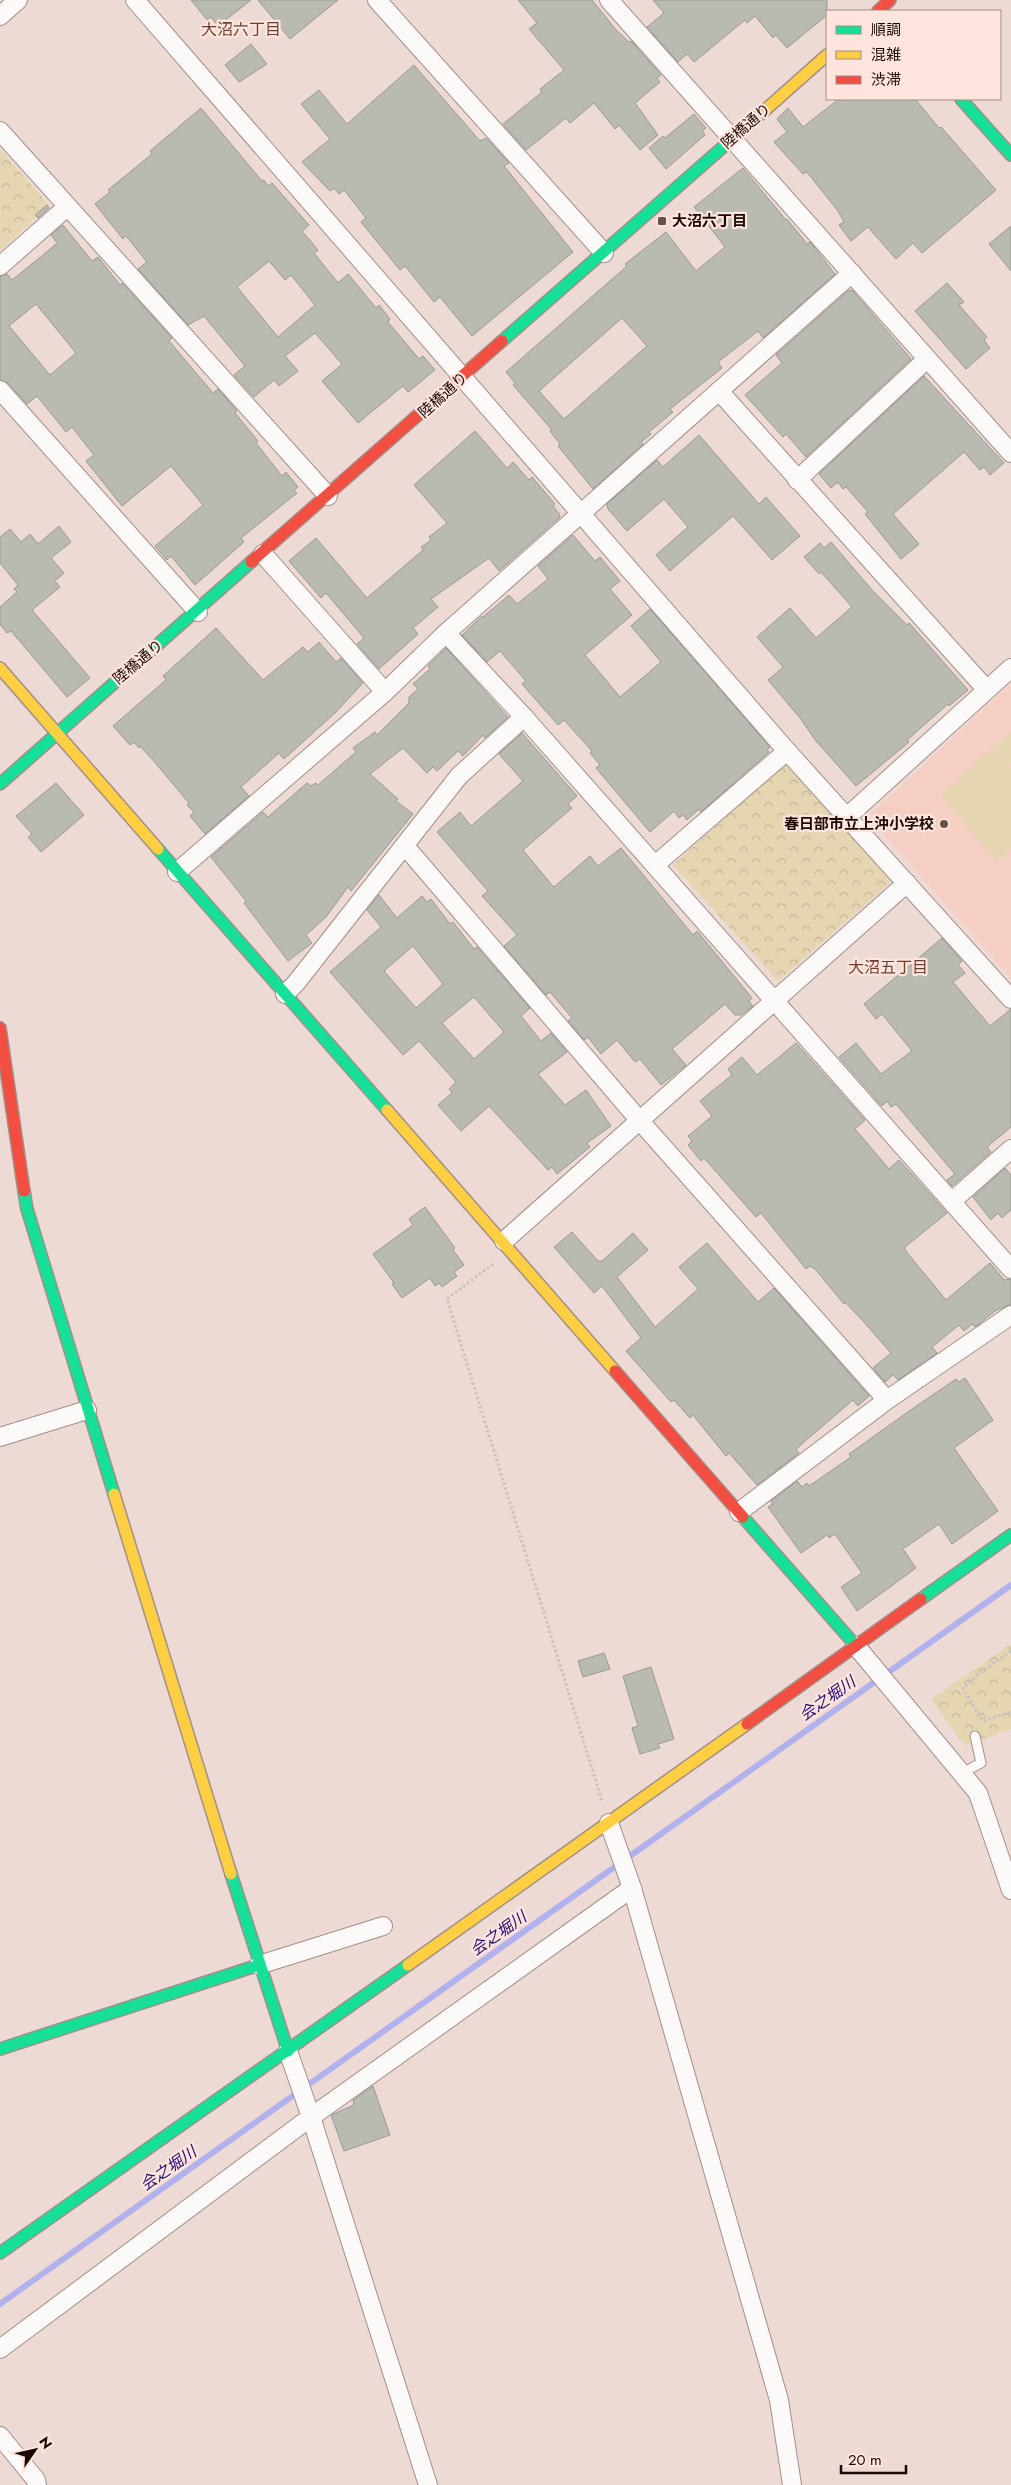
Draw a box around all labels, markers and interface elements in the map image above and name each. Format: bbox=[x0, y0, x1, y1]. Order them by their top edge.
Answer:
legend bbox=[826, 10, 1001, 100]
district label: 大沼六丁目 bbox=[201, 18, 281, 41]
text: 順調 bbox=[871, 19, 901, 41]
text: 混雑 bbox=[871, 44, 901, 66]
text: 渋滞 bbox=[871, 69, 901, 91]
street label: 陸橋通り bbox=[716, 98, 776, 154]
place label: 大沼六丁目 bbox=[672, 210, 747, 232]
marker: 大沼六丁目 bbox=[656, 215, 668, 227]
street label: 陸橋通り bbox=[413, 367, 473, 423]
street label: 陸橋通り bbox=[108, 634, 168, 690]
place label: 春日部市立上沖小学校 bbox=[784, 813, 934, 835]
marker: 春日部市立上沖小学校 bbox=[938, 818, 950, 830]
district label: 大沼五丁目 bbox=[848, 956, 928, 979]
water label: 会之堀川 bbox=[794, 1669, 862, 1726]
water label: 会之堀川 bbox=[465, 1904, 533, 1961]
water label: 会之堀川 bbox=[135, 2139, 203, 2196]
north arrow bbox=[10, 2425, 60, 2475]
text: N bbox=[34, 2433, 57, 2453]
scale bar bbox=[841, 2442, 906, 2474]
text: 20 m bbox=[848, 2449, 882, 2471]

